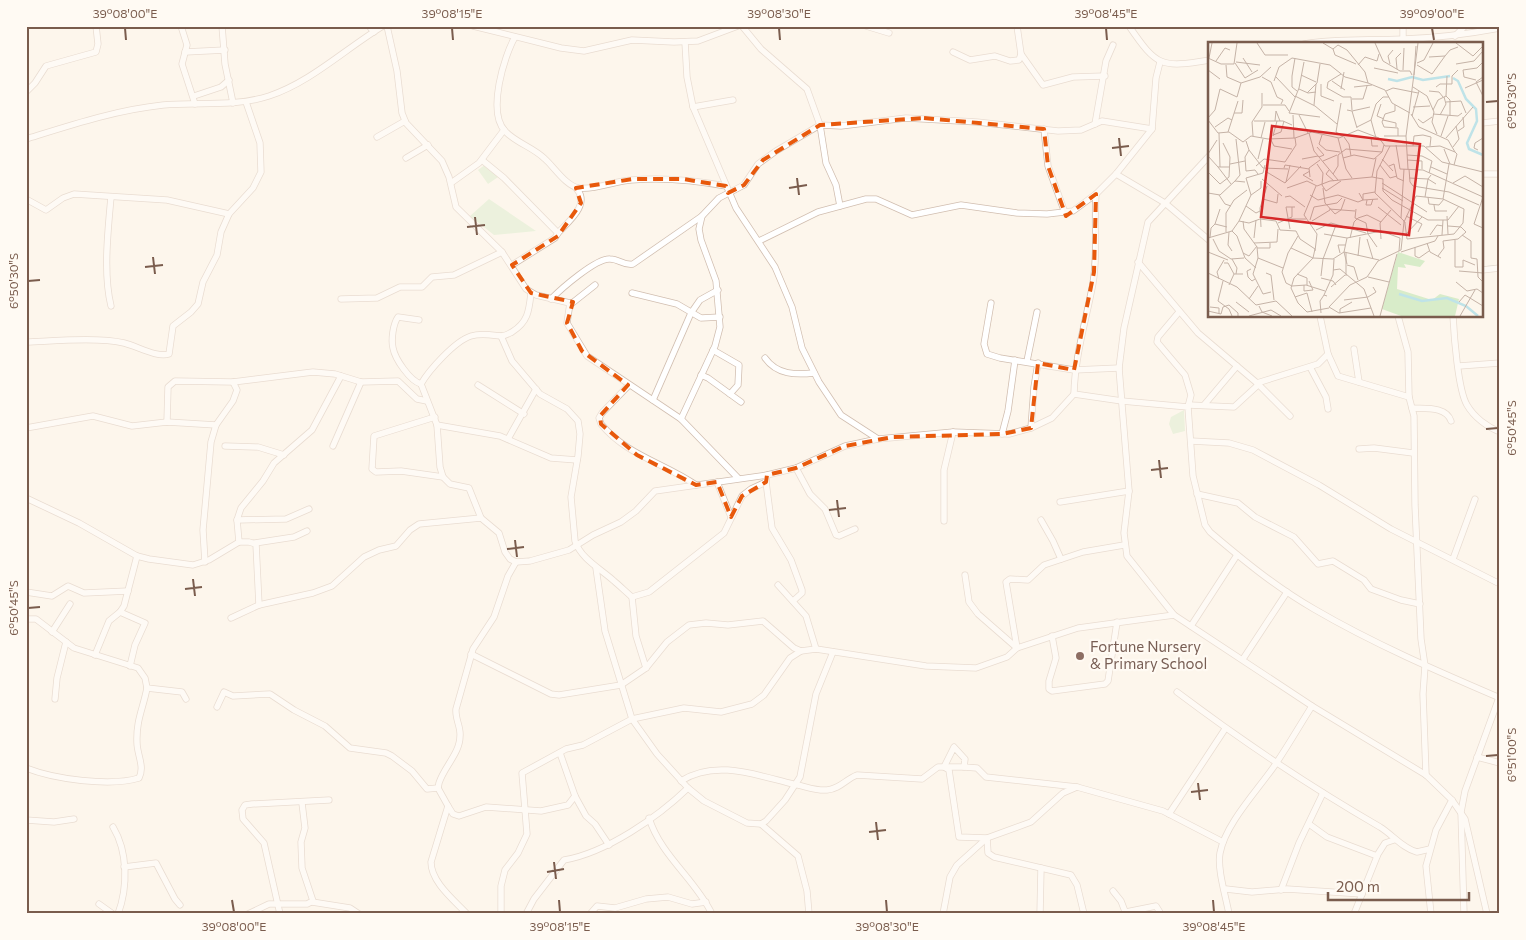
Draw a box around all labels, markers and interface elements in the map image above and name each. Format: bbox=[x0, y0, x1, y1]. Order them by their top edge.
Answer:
text: 39°08'00"E bbox=[93, 6, 157, 20]
text: 39°08'15"E bbox=[422, 6, 482, 20]
text: 39°08'30"E bbox=[747, 6, 811, 20]
text: 39°08'45"E bbox=[1075, 6, 1137, 20]
text: 39°09'00"E bbox=[1400, 6, 1464, 20]
inset map bbox=[1208, 42, 1484, 318]
text: 6°50'30"S bbox=[1504, 73, 1518, 129]
text: 6°50'30"S bbox=[6, 253, 20, 309]
text: 6°50'45"S bbox=[1504, 400, 1518, 456]
text: 6°50'45"S bbox=[6, 580, 20, 636]
place label: Fortune Nursery & Primary School bbox=[1090, 637, 1207, 672]
marker: Fortune Nursery & Primary School bbox=[1074, 650, 1086, 662]
text: 6°51'00"S bbox=[1504, 728, 1518, 782]
scale bar bbox=[1328, 870, 1470, 902]
text: 200 m bbox=[1336, 877, 1380, 895]
text: 39°08'00"E bbox=[202, 919, 266, 933]
text: 39°08'15"E bbox=[530, 919, 590, 933]
text: 39°08'30"E bbox=[855, 919, 919, 933]
text: 39°08'45"E bbox=[1183, 919, 1245, 933]

